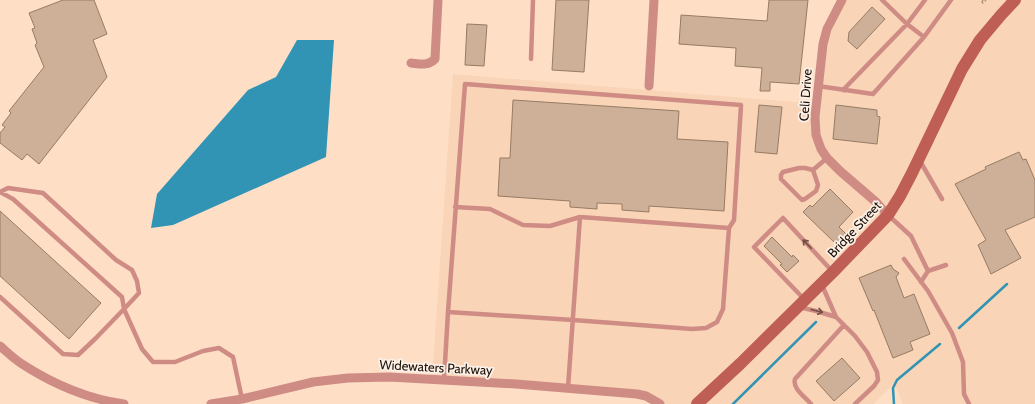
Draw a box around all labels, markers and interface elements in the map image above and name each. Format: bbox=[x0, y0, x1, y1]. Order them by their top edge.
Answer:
street label: Celi Drive bbox=[795, 68, 815, 122]
street label: Bridge Street bbox=[824, 197, 885, 261]
one-way arrow bbox=[802, 239, 811, 249]
one-way arrow bbox=[810, 308, 823, 316]
street label: Widewaters Parkway bbox=[379, 356, 493, 378]

